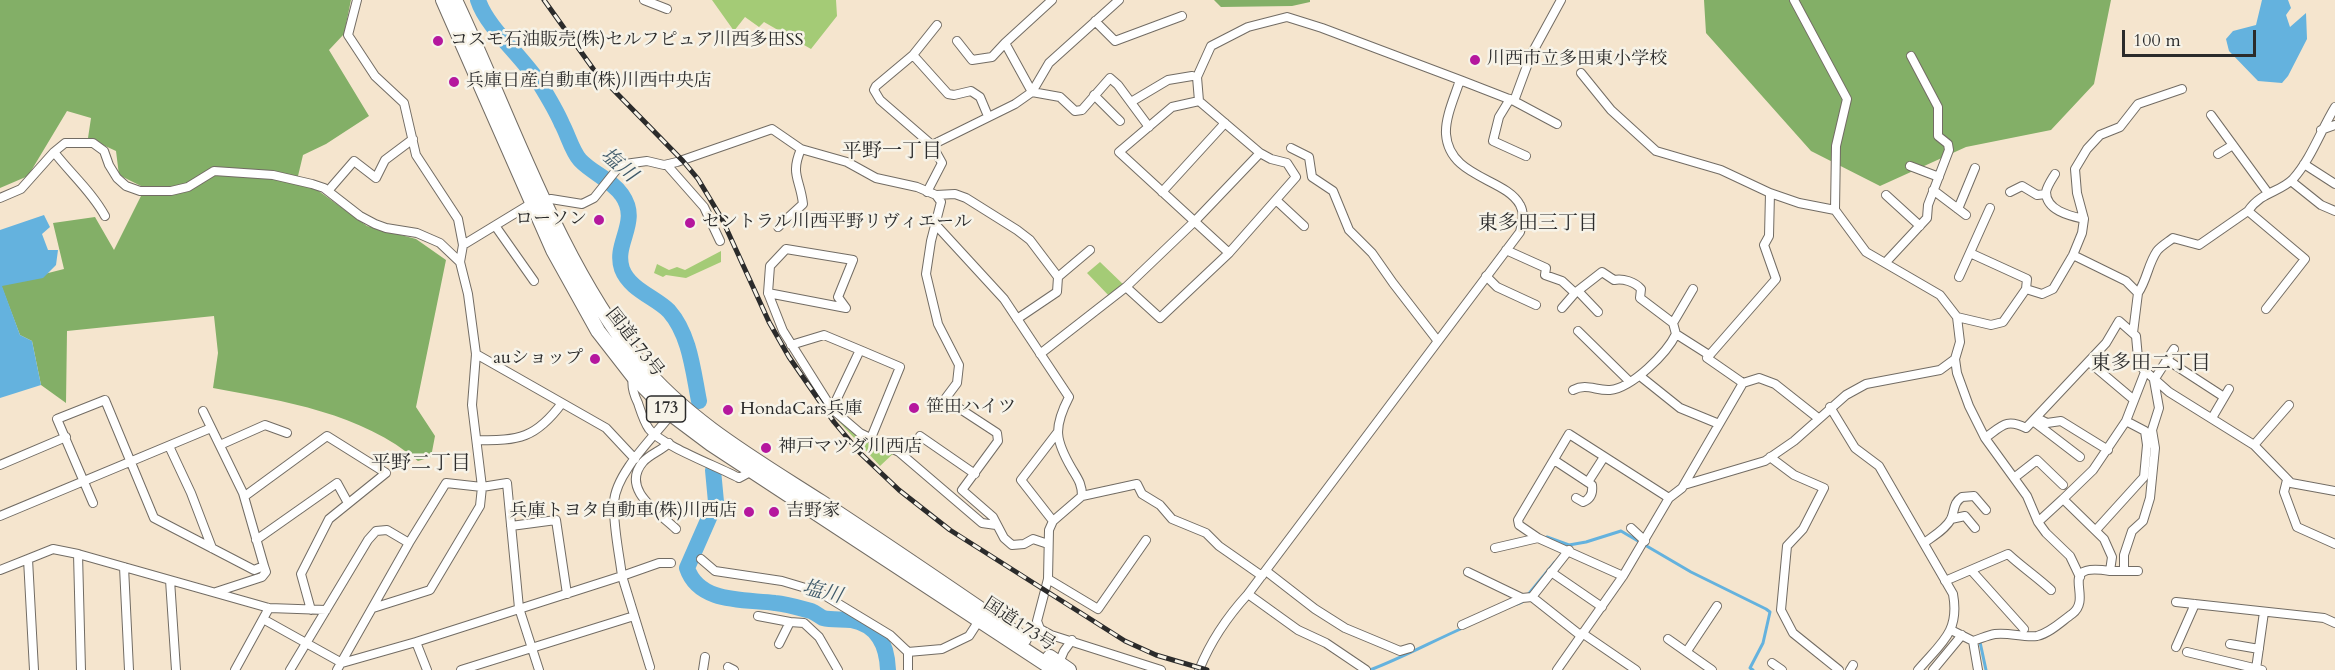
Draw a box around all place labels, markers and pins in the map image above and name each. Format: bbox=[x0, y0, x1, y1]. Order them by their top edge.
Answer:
place label: コスモ石油販売(株)セルフピュア川西多田SS bbox=[450, 30, 803, 52]
marker: コスモ石油販売(株)セルフピュア川西多田SS bbox=[431, 34, 445, 48]
place label: 川西市立多田東小学校 bbox=[1487, 49, 1667, 71]
marker: 川西市立多田東小学校 bbox=[1468, 53, 1482, 67]
place label: 兵庫日産自動車(株)川西中央店 bbox=[466, 71, 711, 93]
marker: 兵庫日産自動車(株)川西中央店 bbox=[447, 75, 461, 89]
place label: ローソン bbox=[515, 209, 587, 231]
place label: セントラル川西平野リヴィエール bbox=[702, 212, 972, 234]
marker: ローソン bbox=[592, 213, 606, 227]
marker: セントラル川西平野リヴィエール bbox=[683, 216, 697, 230]
place label: auショップ bbox=[493, 348, 583, 370]
marker: auショップ bbox=[588, 352, 602, 366]
place label: 笹田ハイツ bbox=[926, 397, 1016, 419]
place label: HondaCars兵庫 bbox=[740, 399, 862, 421]
marker: 笹田ハイツ bbox=[907, 401, 921, 415]
marker: HondaCars兵庫 bbox=[721, 403, 735, 417]
place label: 神戸マツダ川西店 bbox=[778, 437, 922, 459]
marker: 神戸マツダ川西店 bbox=[759, 441, 773, 455]
place label: 兵庫トヨタ自動車(株)川西店 bbox=[510, 501, 737, 523]
place label: 吉野家 bbox=[786, 501, 840, 523]
marker: 兵庫トヨタ自動車(株)川西店 bbox=[742, 505, 756, 519]
marker: 吉野家 bbox=[767, 505, 781, 519]

